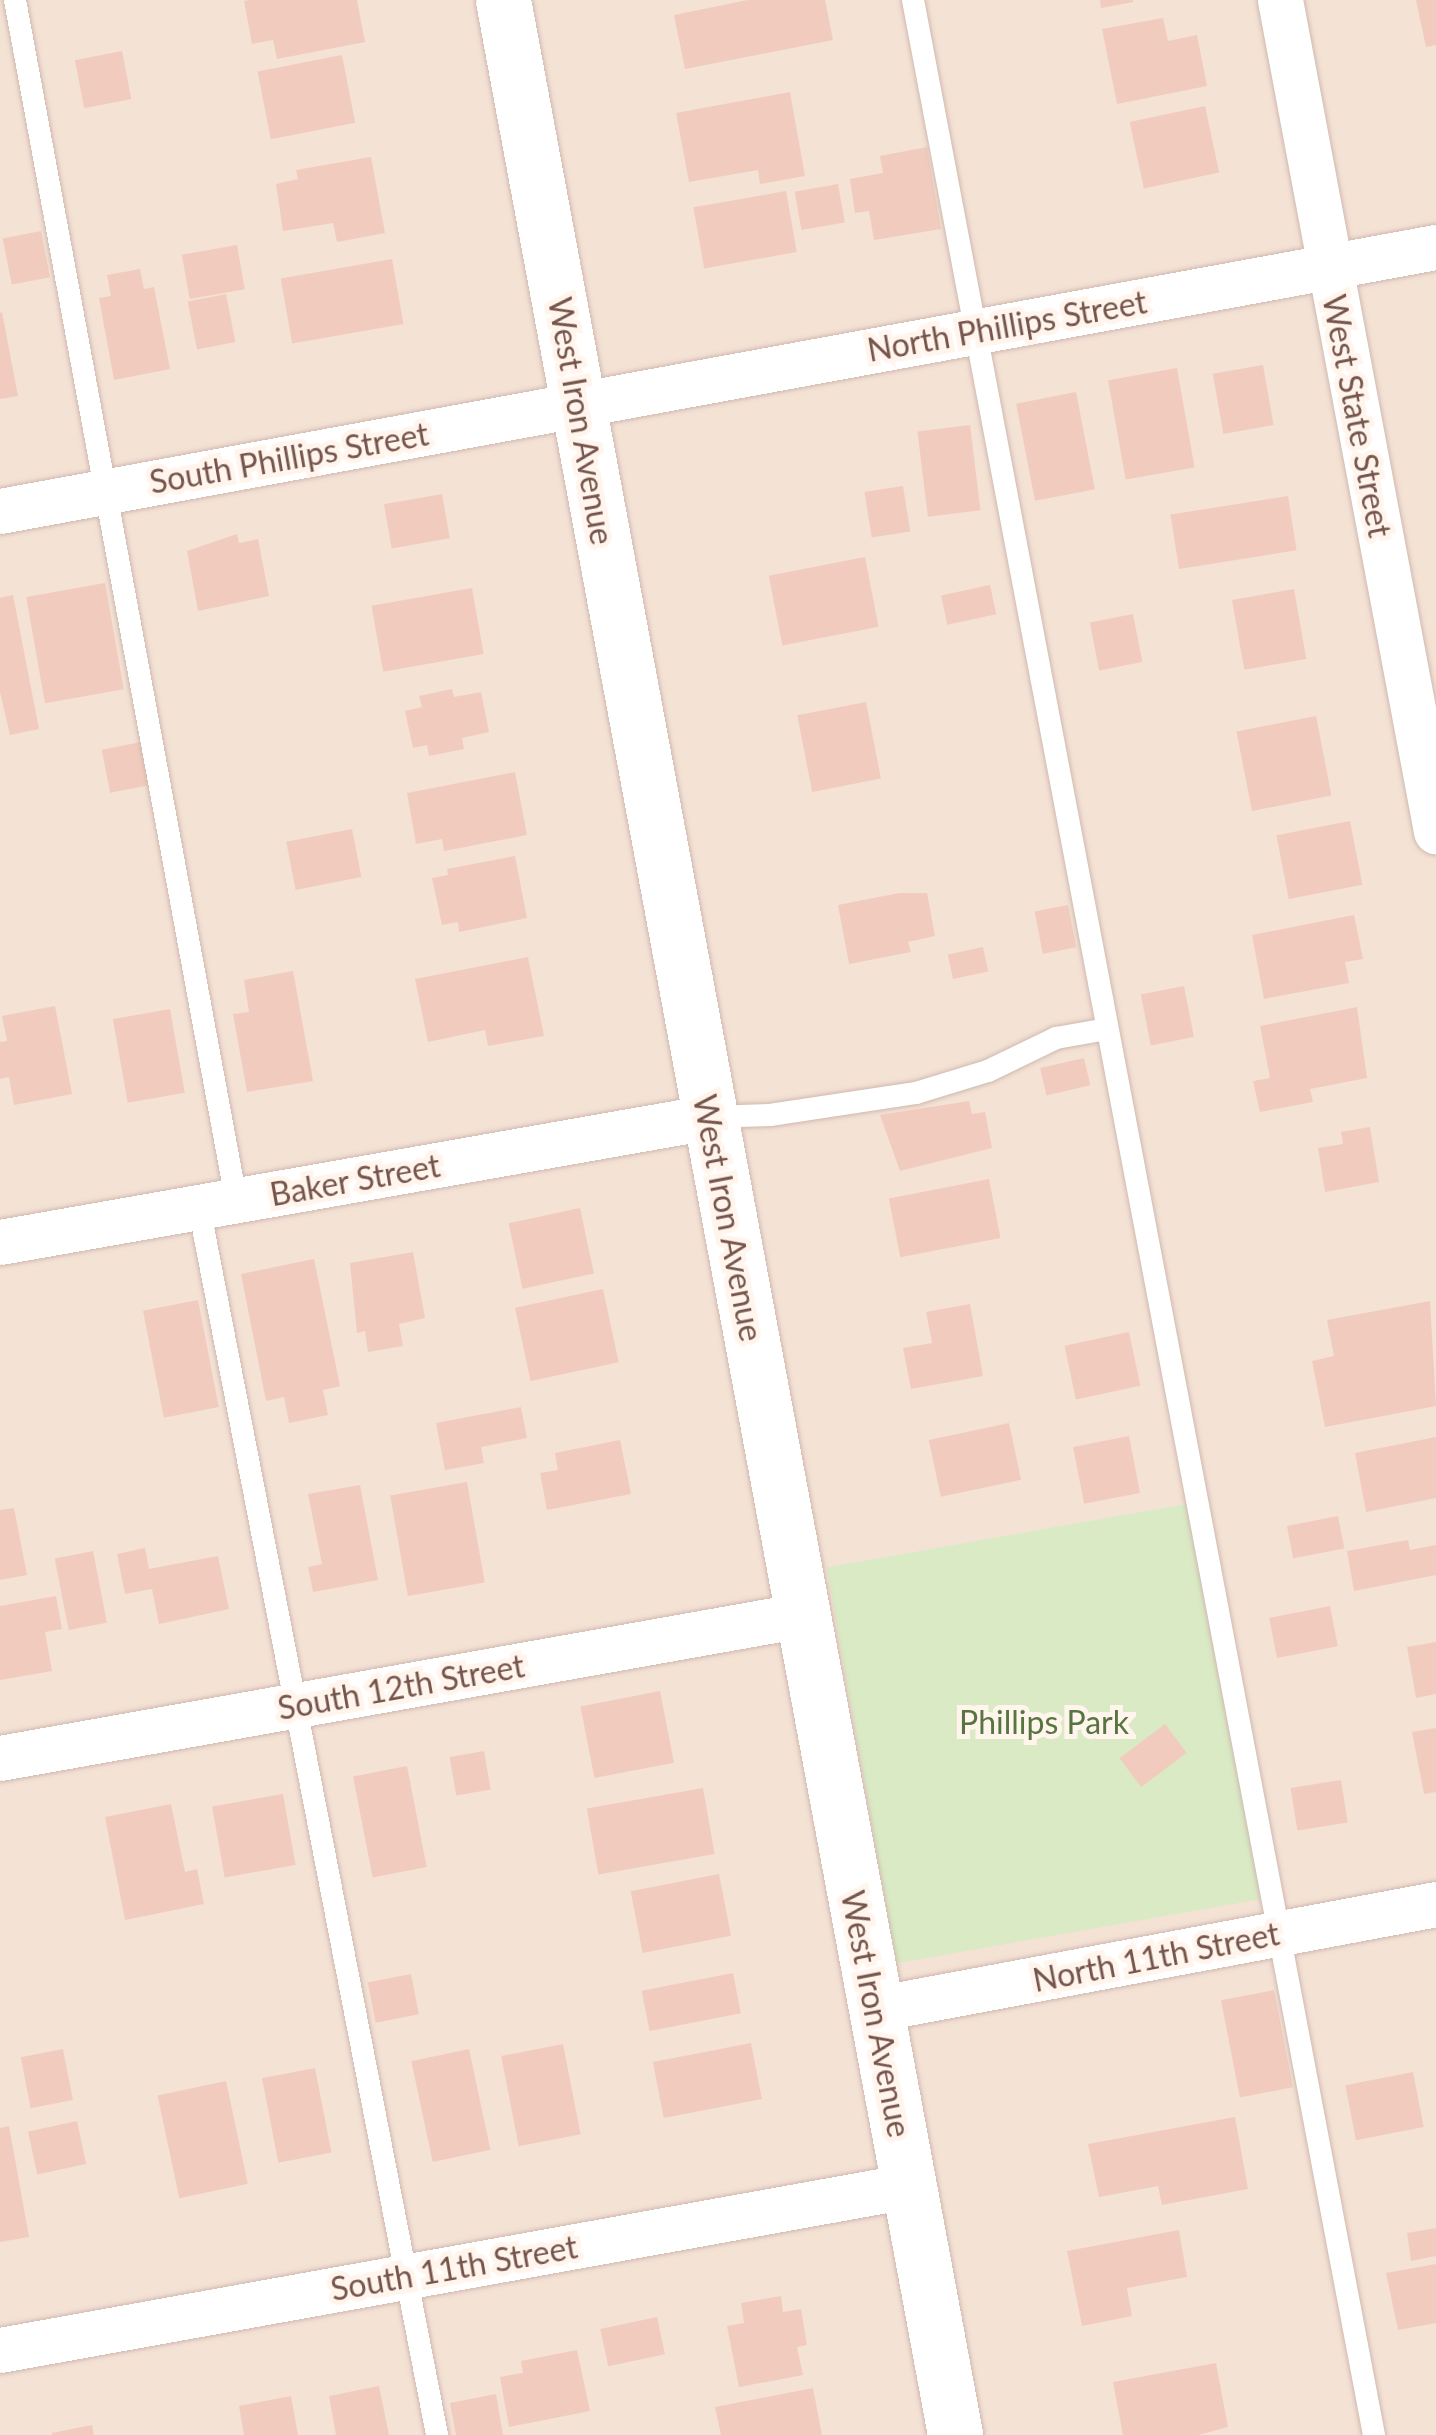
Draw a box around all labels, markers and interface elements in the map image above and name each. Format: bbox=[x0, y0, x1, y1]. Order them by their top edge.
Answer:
street label: North Phillips Street bbox=[864, 283, 1150, 369]
street label: West State Street bbox=[1315, 291, 1399, 541]
street label: West Iron Avenue bbox=[540, 294, 622, 548]
street label: South Phillips Street bbox=[147, 415, 431, 501]
street label: West Iron Avenue bbox=[685, 1091, 771, 1345]
street label: Baker Street bbox=[267, 1146, 443, 1214]
street label: South 12th Street bbox=[275, 1646, 527, 1728]
park label: Phillips Park bbox=[959, 1703, 1129, 1741]
street label: West Iron Avenue bbox=[833, 1887, 919, 2141]
street label: North 11th Street bbox=[1030, 1914, 1282, 2000]
street label: South 11th Street bbox=[328, 2227, 580, 2309]

